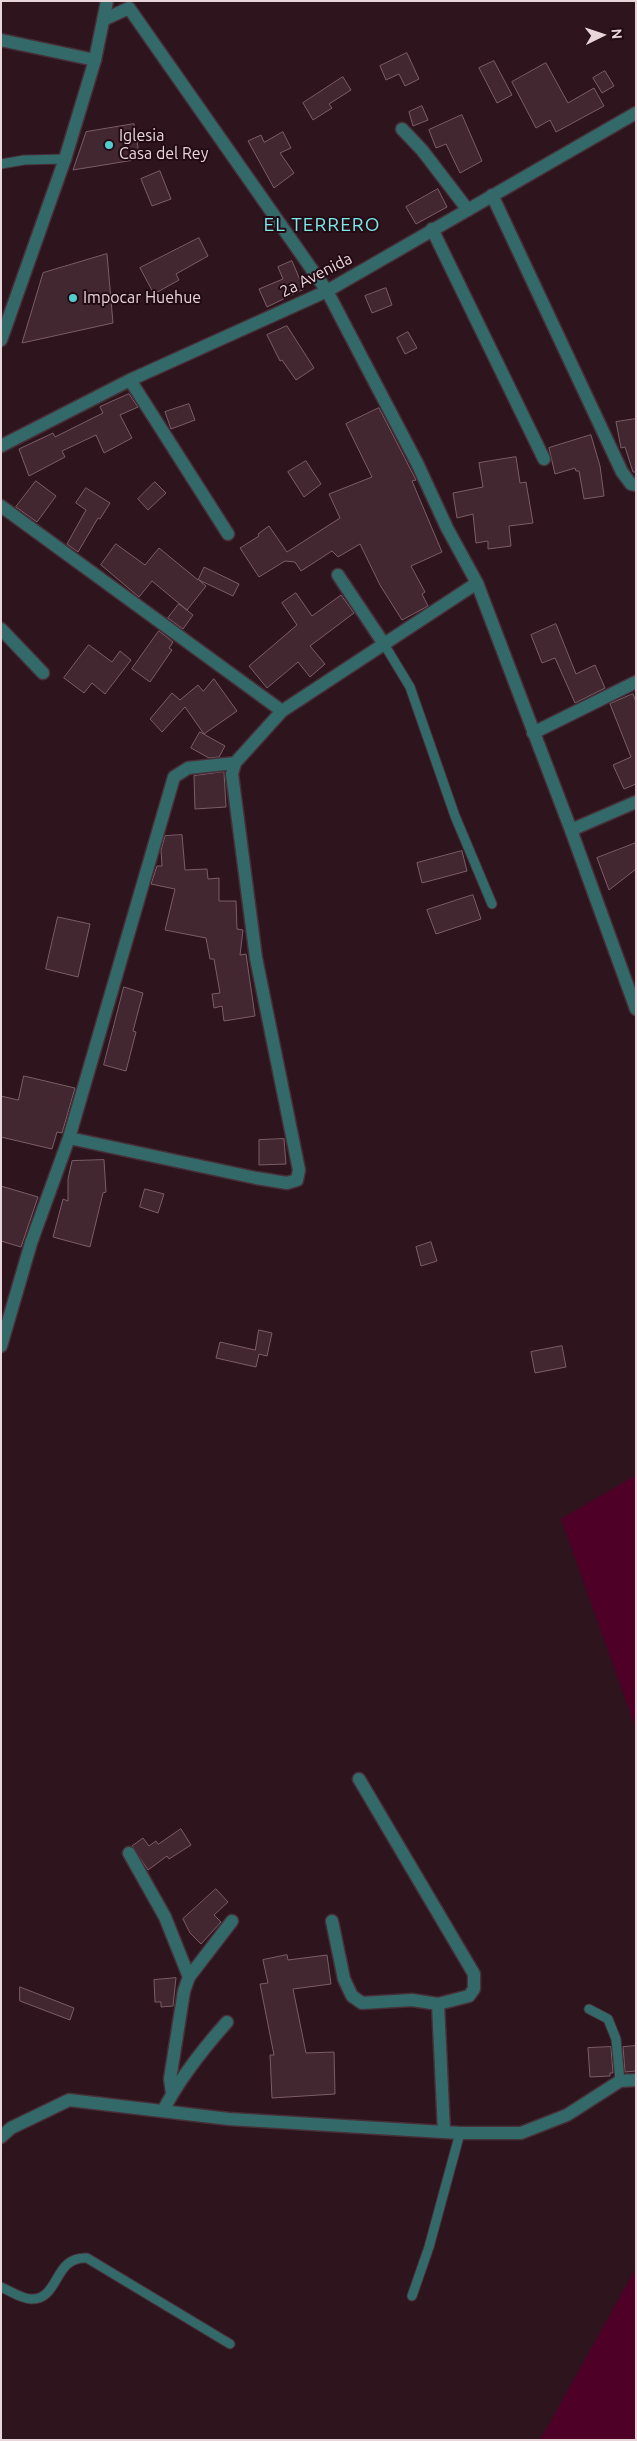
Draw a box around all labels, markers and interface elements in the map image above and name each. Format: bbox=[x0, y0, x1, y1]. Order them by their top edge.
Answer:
north arrow bbox=[577, 10, 627, 60]
text: N bbox=[609, 28, 625, 40]
place label: Iglesia Casa del Rey bbox=[119, 126, 208, 164]
marker: Iglesia Casa del Rey bbox=[103, 139, 115, 151]
district label: EL TERRERO bbox=[262, 214, 382, 236]
street label: 2a Avenida bbox=[277, 249, 355, 301]
place label: Impocar Huehue bbox=[83, 288, 201, 308]
marker: Impocar Huehue bbox=[67, 292, 79, 304]

